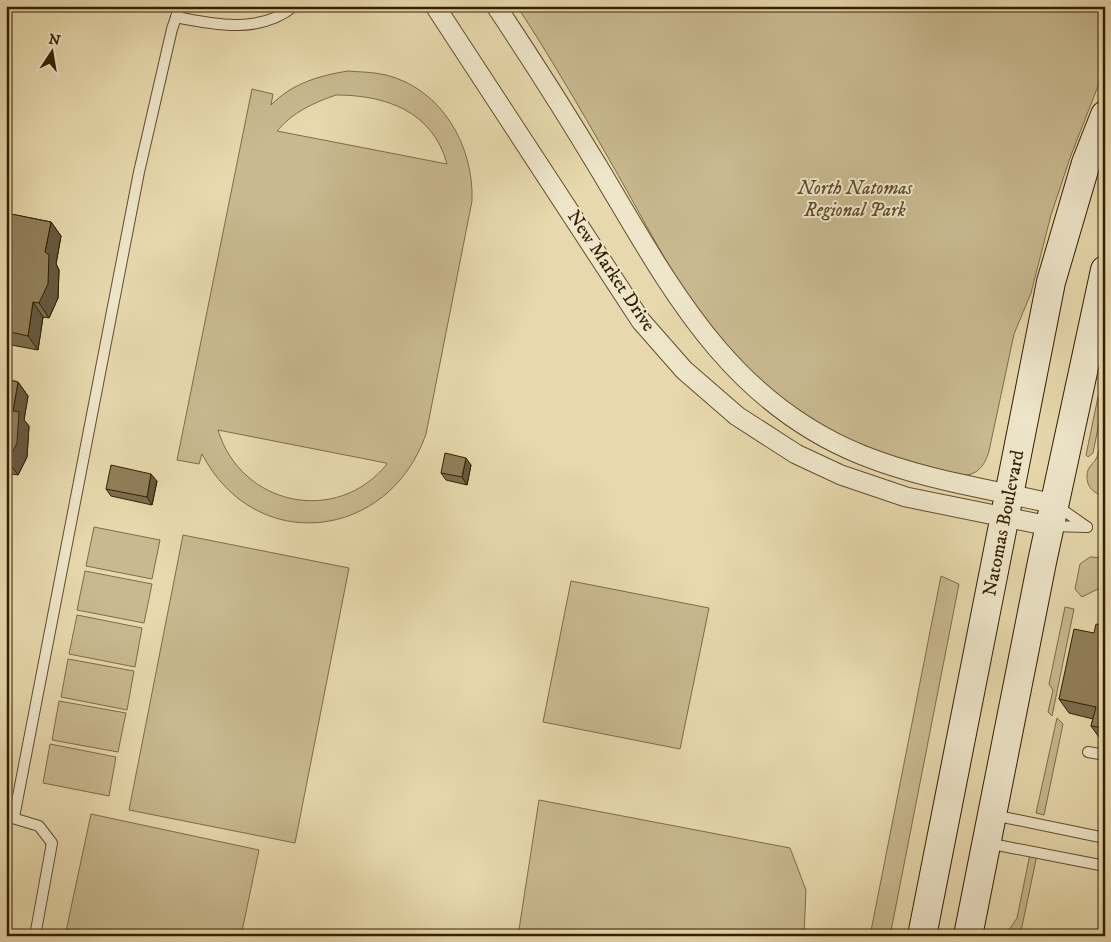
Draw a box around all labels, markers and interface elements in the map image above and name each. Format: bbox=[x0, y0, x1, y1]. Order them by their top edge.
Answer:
north arrow bbox=[28, 28, 78, 78]
text: N bbox=[47, 30, 62, 50]
park label: North Natomas Regional Park bbox=[797, 177, 914, 222]
street label: New Market Drive bbox=[562, 206, 660, 336]
street label: Natomas Boulevard bbox=[978, 447, 1029, 598]

